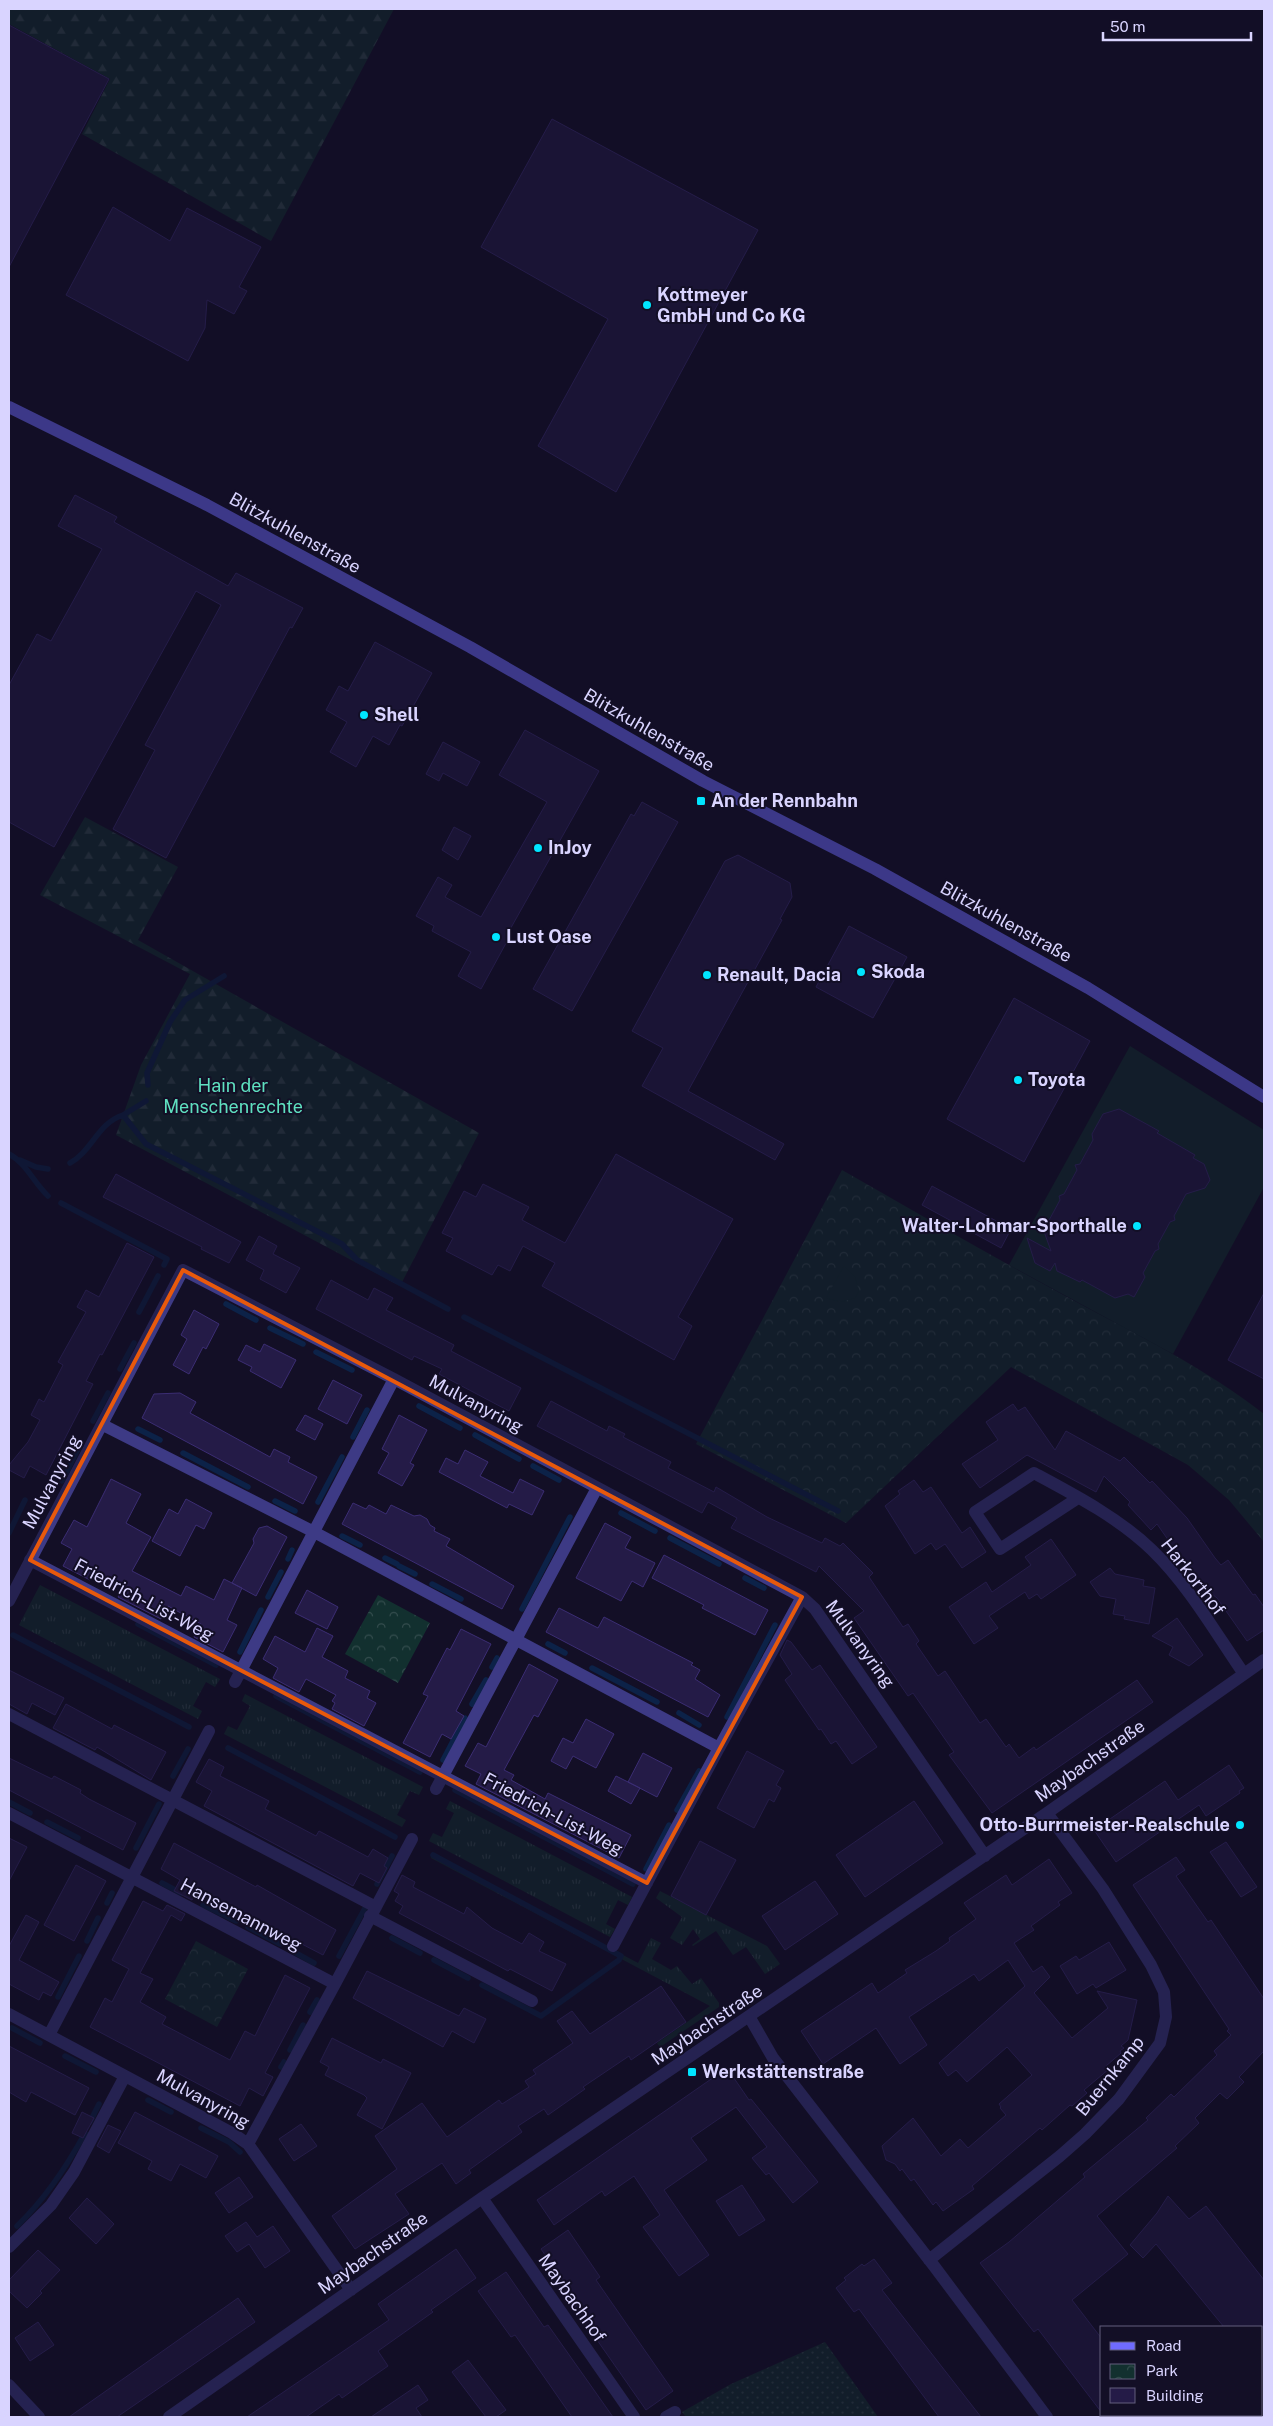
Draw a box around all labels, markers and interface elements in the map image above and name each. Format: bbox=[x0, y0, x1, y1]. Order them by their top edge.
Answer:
scale bar bbox=[1103, 10, 1250, 42]
text: 50 m bbox=[1110, 18, 1145, 35]
place label: Kottmeyer GmbH und Co KG bbox=[657, 284, 806, 326]
marker: Kottmeyer GmbH und Co KG bbox=[641, 299, 653, 311]
street label: Blitzkuhlenstraße bbox=[226, 488, 365, 577]
street label: Blitzkuhlenstraße bbox=[580, 684, 718, 775]
place label: Shell bbox=[374, 704, 419, 725]
marker: Shell bbox=[358, 709, 370, 721]
place label: An der Rennbahn bbox=[711, 790, 858, 811]
marker: An der Rennbahn bbox=[695, 795, 707, 807]
place label: InJoy bbox=[548, 837, 592, 858]
marker: InJoy bbox=[532, 842, 544, 854]
street label: Blitzkuhlenstraße bbox=[937, 877, 1076, 966]
place label: Lust Oase bbox=[506, 926, 592, 947]
marker: Lust Oase bbox=[490, 931, 502, 943]
place label: Skoda bbox=[871, 961, 925, 982]
place label: Renault, Dacia bbox=[717, 964, 841, 985]
marker: Skoda bbox=[855, 966, 867, 978]
marker: Renault, Dacia bbox=[701, 969, 713, 981]
place label: Toyota bbox=[1028, 1069, 1085, 1090]
marker: Toyota bbox=[1012, 1074, 1024, 1086]
park label: Hain der Menschenrechte bbox=[163, 1075, 303, 1117]
place label: Walter-Lohmar-Sporthalle bbox=[901, 1215, 1127, 1236]
marker: Walter-Lohmar-Sporthalle bbox=[1131, 1220, 1143, 1232]
street label: Mulvanyring bbox=[426, 1370, 527, 1437]
street label: Mulvanyring bbox=[18, 1431, 85, 1532]
street label: Harkorthof bbox=[1157, 1534, 1230, 1619]
street label: Friedrich-List-Weg bbox=[71, 1554, 218, 1645]
street label: Mulvanyring bbox=[822, 1596, 899, 1692]
street label: Maybachstraße bbox=[1031, 1715, 1149, 1806]
street label: Friedrich-List-Weg bbox=[480, 1768, 627, 1859]
place label: Otto-Burrmeister-Realschule bbox=[980, 1814, 1230, 1835]
marker: Otto-Burrmeister-Realschule bbox=[1234, 1819, 1246, 1831]
street label: Hansemannweg bbox=[177, 1874, 306, 1955]
street label: Maybachstraße bbox=[647, 1980, 766, 2069]
street label: Buernkamp bbox=[1071, 2032, 1148, 2120]
place label: Werkstättenstraße bbox=[702, 2061, 864, 2082]
street label: Mulvanyring bbox=[153, 2064, 254, 2133]
marker: Werkstättenstraße bbox=[686, 2066, 698, 2078]
street label: Maybachstraße bbox=[314, 2207, 432, 2298]
street label: Maybachhof bbox=[534, 2249, 611, 2346]
legend bbox=[1100, 2326, 1263, 2416]
text: Road bbox=[1146, 2337, 1182, 2354]
text: Park bbox=[1146, 2362, 1178, 2379]
text: Building bbox=[1146, 2387, 1204, 2404]

